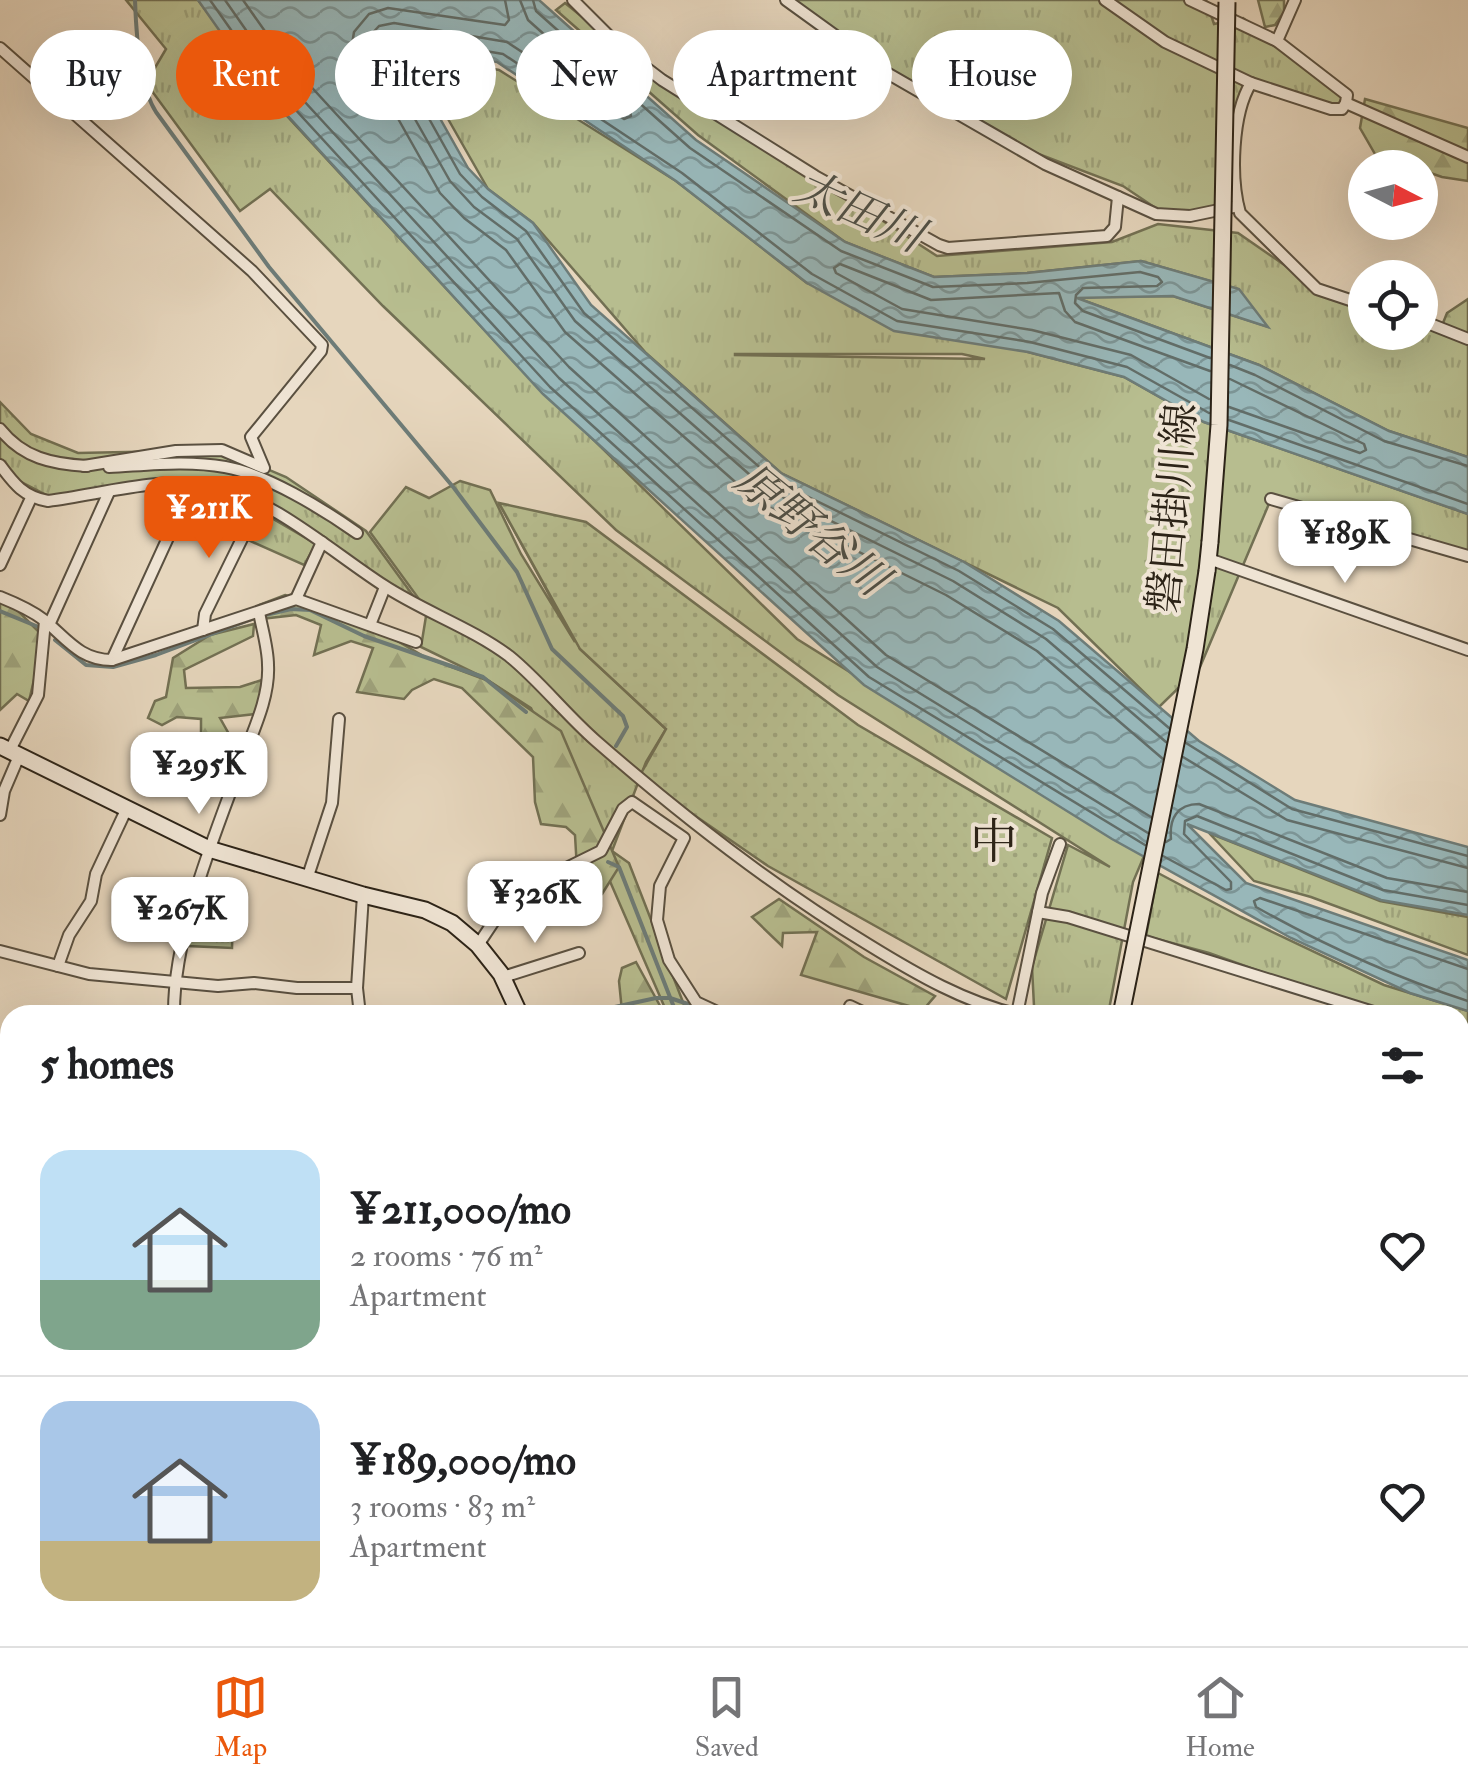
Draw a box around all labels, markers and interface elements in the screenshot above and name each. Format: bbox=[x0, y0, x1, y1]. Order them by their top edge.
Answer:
chip: Buy bbox=[30, 30, 156, 120]
chip: Rent bbox=[176, 30, 315, 120]
chip: Filters bbox=[335, 30, 496, 120]
chip: New bbox=[516, 30, 653, 120]
chip: Apartment bbox=[673, 30, 892, 120]
chip: House bbox=[912, 30, 1072, 120]
north arrow bbox=[1348, 150, 1438, 240]
map controls bbox=[1348, 150, 1438, 350]
water label: 太田川 bbox=[786, 159, 937, 267]
button: locate bbox=[1348, 260, 1438, 350]
street label: 磐田掛川線 bbox=[1138, 401, 1208, 615]
water label: 原野谷川 bbox=[723, 452, 902, 612]
pin: ¥211K bbox=[139, 476, 279, 561]
text: ¥211K bbox=[166, 488, 252, 528]
pin: ¥189K bbox=[1275, 501, 1415, 586]
text: ¥189K bbox=[1300, 513, 1390, 553]
pin: ¥295K bbox=[129, 732, 269, 817]
text: ¥295K bbox=[152, 744, 246, 784]
district label: 中 bbox=[970, 813, 1018, 873]
pin: ¥326K bbox=[465, 861, 605, 946]
text: ¥326K bbox=[489, 873, 581, 913]
pin: ¥267K bbox=[110, 877, 250, 962]
text: ¥267K bbox=[133, 889, 227, 929]
icon: filters bbox=[1375, 1038, 1430, 1093]
text: 5 homes bbox=[40, 1039, 174, 1091]
text: ¥211,000/mo bbox=[350, 1184, 571, 1236]
icon: home bbox=[120, 1190, 240, 1310]
icon: heart bbox=[1375, 1223, 1430, 1278]
text: 2 rooms · 76 m² bbox=[350, 1236, 543, 1276]
text: Apartment bbox=[350, 1276, 487, 1316]
text: ¥189,000/mo bbox=[350, 1435, 576, 1487]
icon: home bbox=[120, 1441, 240, 1561]
icon: heart bbox=[1375, 1474, 1430, 1529]
text: 3 rooms · 83 m² bbox=[350, 1487, 535, 1527]
text: Apartment bbox=[350, 1527, 487, 1567]
tab: Map bbox=[213, 1670, 268, 1765]
tab: Saved bbox=[695, 1670, 759, 1765]
tab: Home bbox=[1185, 1670, 1255, 1765]

